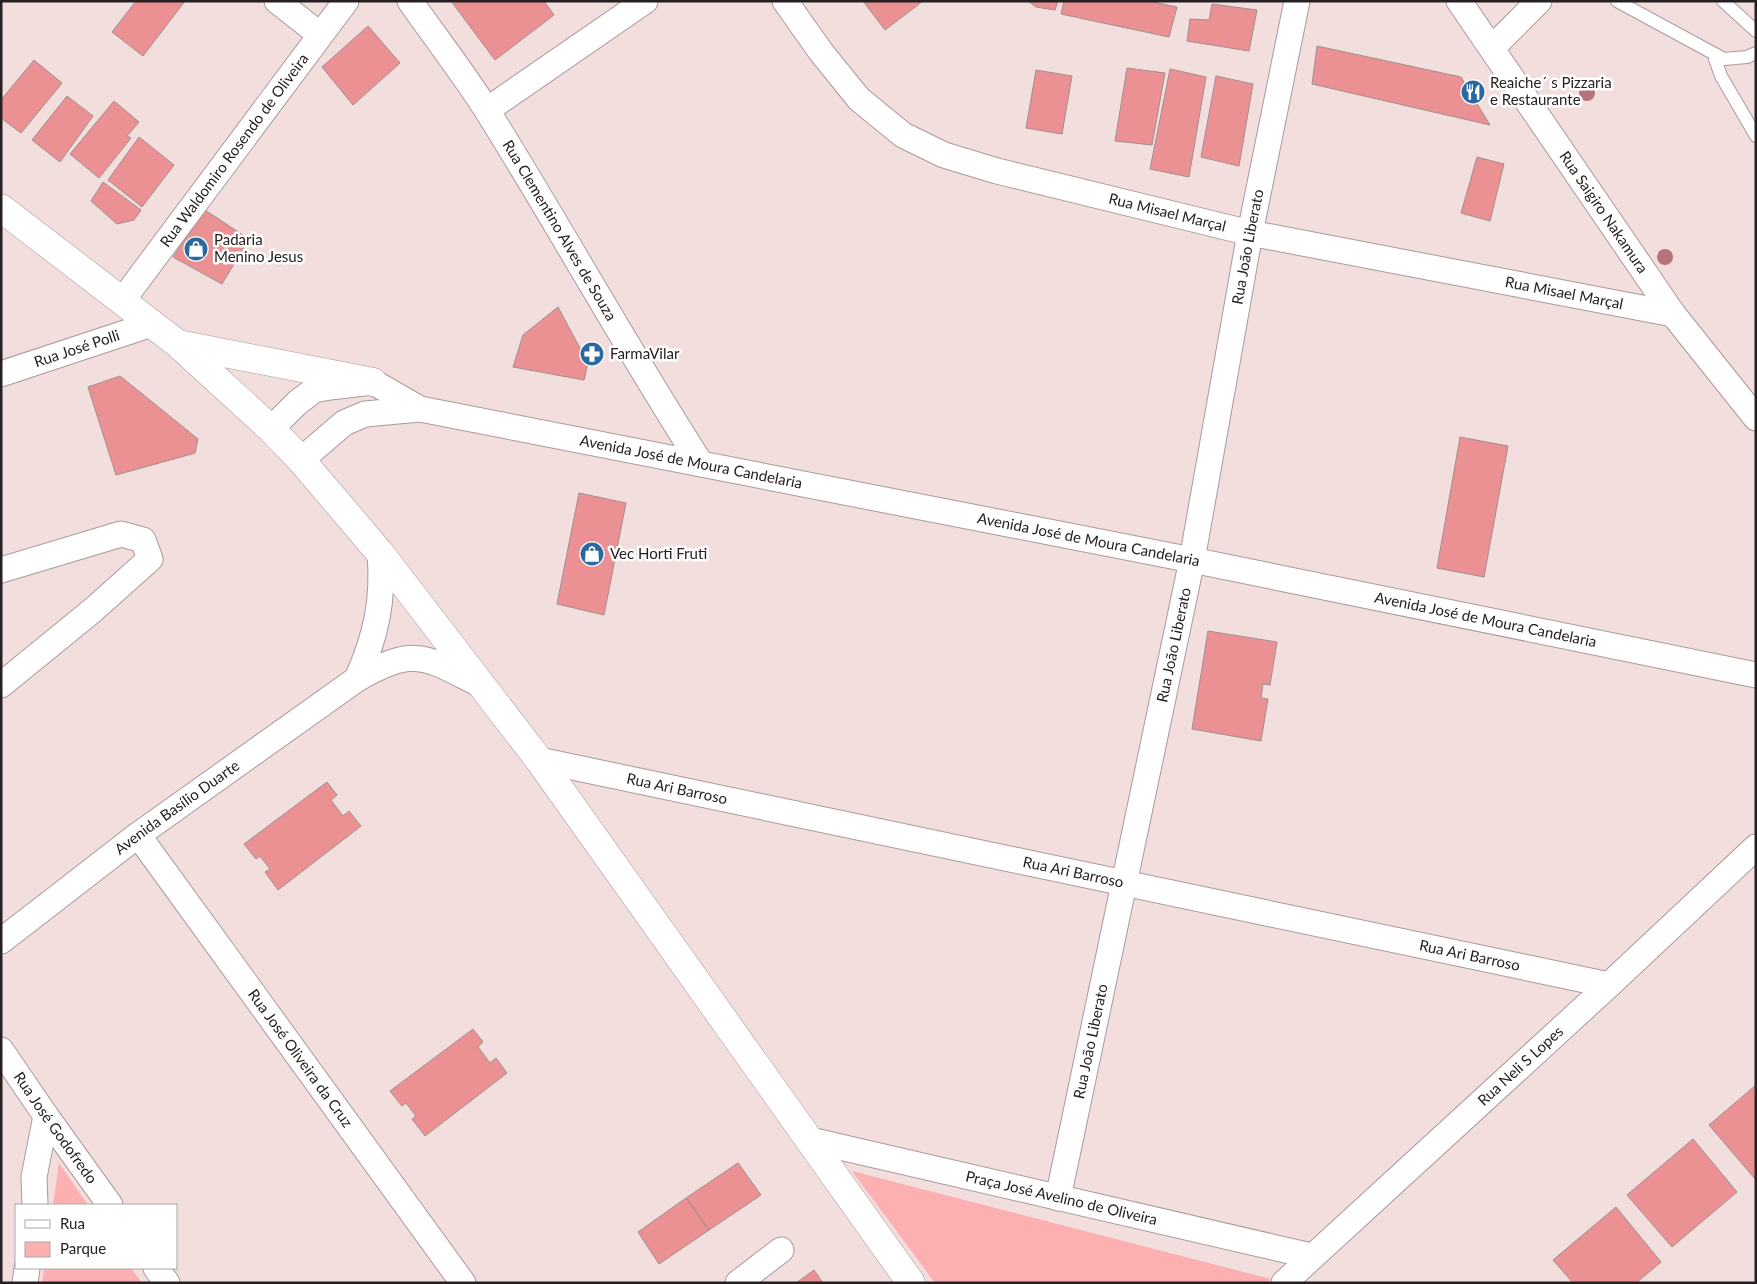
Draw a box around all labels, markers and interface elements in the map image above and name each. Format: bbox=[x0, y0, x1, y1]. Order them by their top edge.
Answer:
street label: Rua Waldomiro Rosendo de Oliveira bbox=[156, 50, 312, 250]
place label: Reaiche´ s Pizzaria e Restaurante bbox=[1490, 73, 1612, 108]
restaurant icon: Reaiche´ s Pizzaria e Restaurante bbox=[1460, 79, 1486, 105]
street label: Rua Clementino Alves de Souza bbox=[499, 136, 621, 324]
street label: Rua Saigiro Nakamura bbox=[1556, 147, 1652, 276]
street label: Rua João Liberato bbox=[1227, 187, 1267, 306]
street label: Rua Misael Marçal bbox=[1107, 189, 1228, 235]
place label: Padaria Menino Jesus bbox=[214, 230, 303, 265]
shop icon: Padaria Menino Jesus bbox=[183, 236, 209, 262]
street label: Rua Misael Marçal bbox=[1504, 272, 1625, 312]
street label: Rua José Polli bbox=[32, 325, 122, 370]
pharmacy icon: FarmaVilar bbox=[579, 341, 605, 367]
place label: FarmaVilar bbox=[610, 344, 680, 362]
street label: Avenida José de Moura Candelaria bbox=[578, 430, 804, 492]
street label: Avenida José de Moura Candelaria bbox=[976, 508, 1202, 569]
shop icon: Vec Horti Fruti bbox=[579, 541, 605, 567]
place label: Vec Horti Fruti bbox=[610, 544, 707, 562]
street label: Rua João Liberato bbox=[1152, 586, 1194, 704]
street label: Avenida José de Moura Candelaria bbox=[1373, 587, 1598, 650]
street label: Avenida Basílio Duarte bbox=[111, 756, 243, 858]
street label: Rua Ari Barroso bbox=[625, 769, 729, 807]
street label: Rua Ari Barroso bbox=[1022, 852, 1126, 891]
street label: Rua Ari Barroso bbox=[1418, 935, 1522, 974]
street label: Rua João Liberato bbox=[1069, 982, 1111, 1100]
street label: Rua José Oliveira da Cruz bbox=[245, 985, 357, 1131]
street label: Rua Neli S Lopes bbox=[1474, 1022, 1566, 1109]
street label: Rua José Godofredo bbox=[11, 1068, 102, 1187]
street label: Praça José Avelino de Oliveira bbox=[964, 1166, 1159, 1228]
legend bbox=[15, 1204, 178, 1269]
text: Rua bbox=[60, 1214, 85, 1232]
text: Parque bbox=[60, 1239, 106, 1257]

